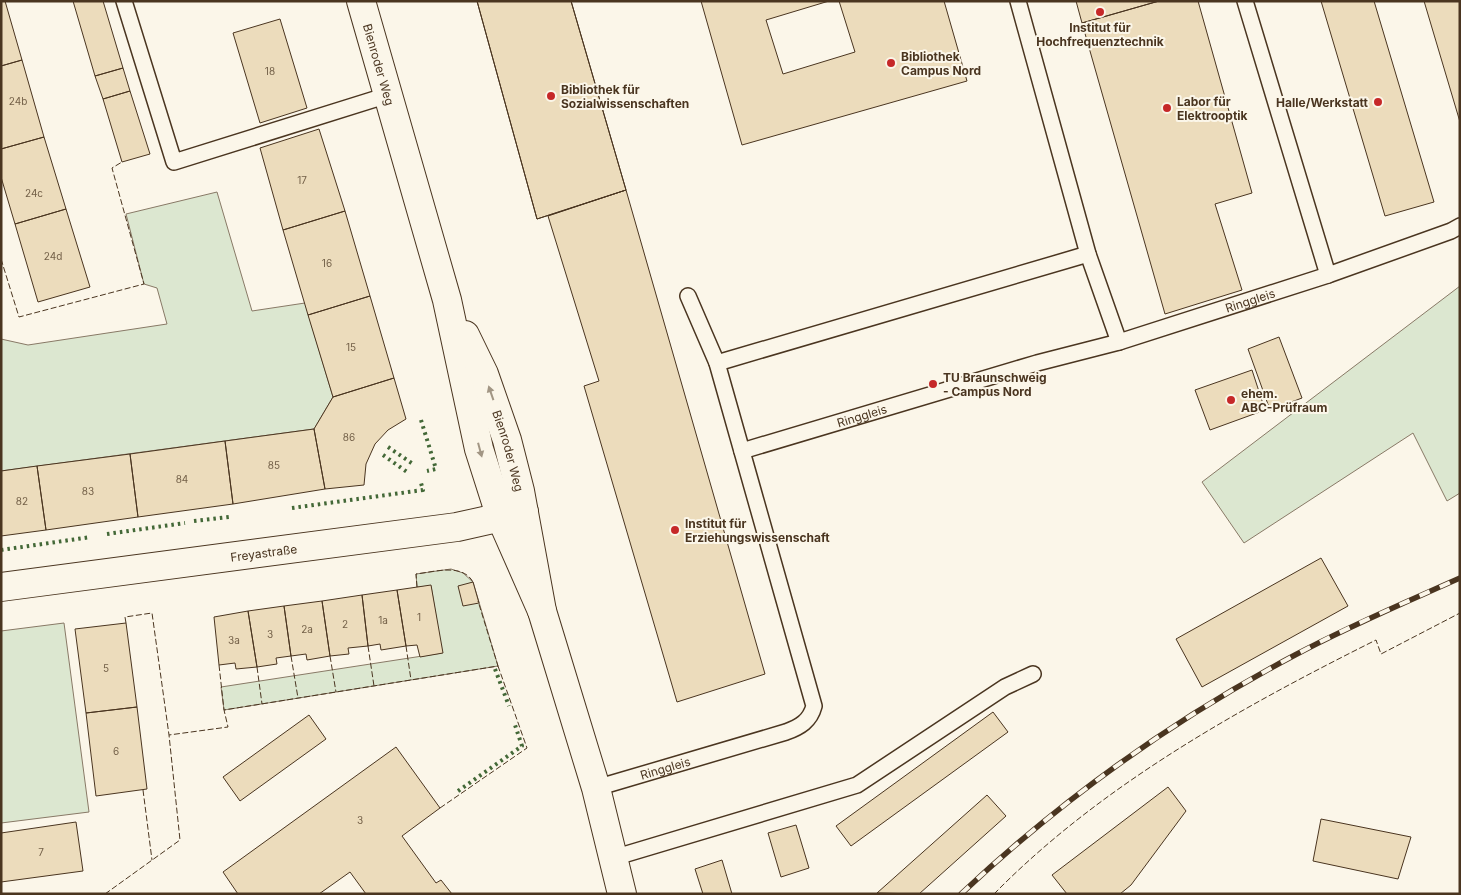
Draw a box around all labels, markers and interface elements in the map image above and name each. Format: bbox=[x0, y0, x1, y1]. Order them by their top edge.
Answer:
marker: Institut für Hochfrequenztechnik bbox=[1094, 6, 1106, 18]
place label: Institut für Hochfrequenztechnik bbox=[1036, 20, 1164, 49]
street label: Bienroder Weg bbox=[360, 22, 398, 107]
place label: Bibliothek Campus Nord bbox=[901, 49, 981, 78]
marker: Bibliothek Campus Nord bbox=[885, 57, 897, 69]
house number: 18 bbox=[265, 65, 275, 77]
place label: Bibliothek für Sozialwissenschaften bbox=[561, 82, 689, 111]
marker: Bibliothek für Sozialwissenschaften bbox=[545, 90, 557, 102]
place label: Labor für Elektrooptik bbox=[1177, 94, 1248, 123]
house number: 24b bbox=[9, 95, 27, 107]
place label: Halle/Werkstatt bbox=[1276, 95, 1369, 110]
marker: Halle/Werkstatt bbox=[1372, 96, 1384, 108]
marker: Labor für Elektrooptik bbox=[1161, 102, 1173, 114]
house number: 17 bbox=[297, 174, 307, 186]
house number: 24c bbox=[25, 187, 43, 199]
house number: 24d bbox=[44, 250, 62, 262]
house number: 16 bbox=[322, 257, 332, 269]
street label: Ringgleis bbox=[1223, 285, 1277, 315]
house number: 15 bbox=[346, 341, 356, 353]
place label: TU Braunschweig - Campus Nord bbox=[943, 370, 1046, 399]
marker: TU Braunschweig - Campus Nord bbox=[927, 378, 939, 390]
one-way arrow bbox=[487, 386, 494, 401]
place label: ehem. ABC-Prüfraum bbox=[1241, 386, 1327, 415]
marker: ehem. ABC-Prüfraum bbox=[1225, 394, 1237, 406]
street label: Ringgleis bbox=[835, 401, 889, 430]
street label: Bienroder Weg bbox=[490, 408, 527, 493]
house number: 86 bbox=[343, 431, 355, 443]
one-way arrow bbox=[476, 443, 484, 458]
house number: 85 bbox=[268, 459, 280, 471]
house number: 84 bbox=[176, 473, 188, 485]
house number: 83 bbox=[82, 485, 94, 497]
house number: 82 bbox=[16, 495, 28, 507]
place label: Institut für Erziehungswissenschaft bbox=[685, 516, 830, 545]
marker: Institut für Erziehungswissenschaft bbox=[669, 524, 681, 536]
street label: Freyastraße bbox=[229, 541, 298, 564]
house number: 1 bbox=[417, 611, 421, 623]
house number: 1a bbox=[378, 614, 388, 626]
house number: 2 bbox=[342, 618, 348, 630]
house number: 2a bbox=[301, 623, 313, 635]
house number: 3 bbox=[267, 628, 273, 640]
house number: 3a bbox=[228, 634, 240, 646]
house number: 5 bbox=[103, 662, 109, 674]
house number: 6 bbox=[113, 745, 119, 757]
street label: Ringgleis bbox=[638, 753, 692, 782]
house number: 3 bbox=[357, 814, 363, 826]
house number: 7 bbox=[38, 846, 44, 858]

